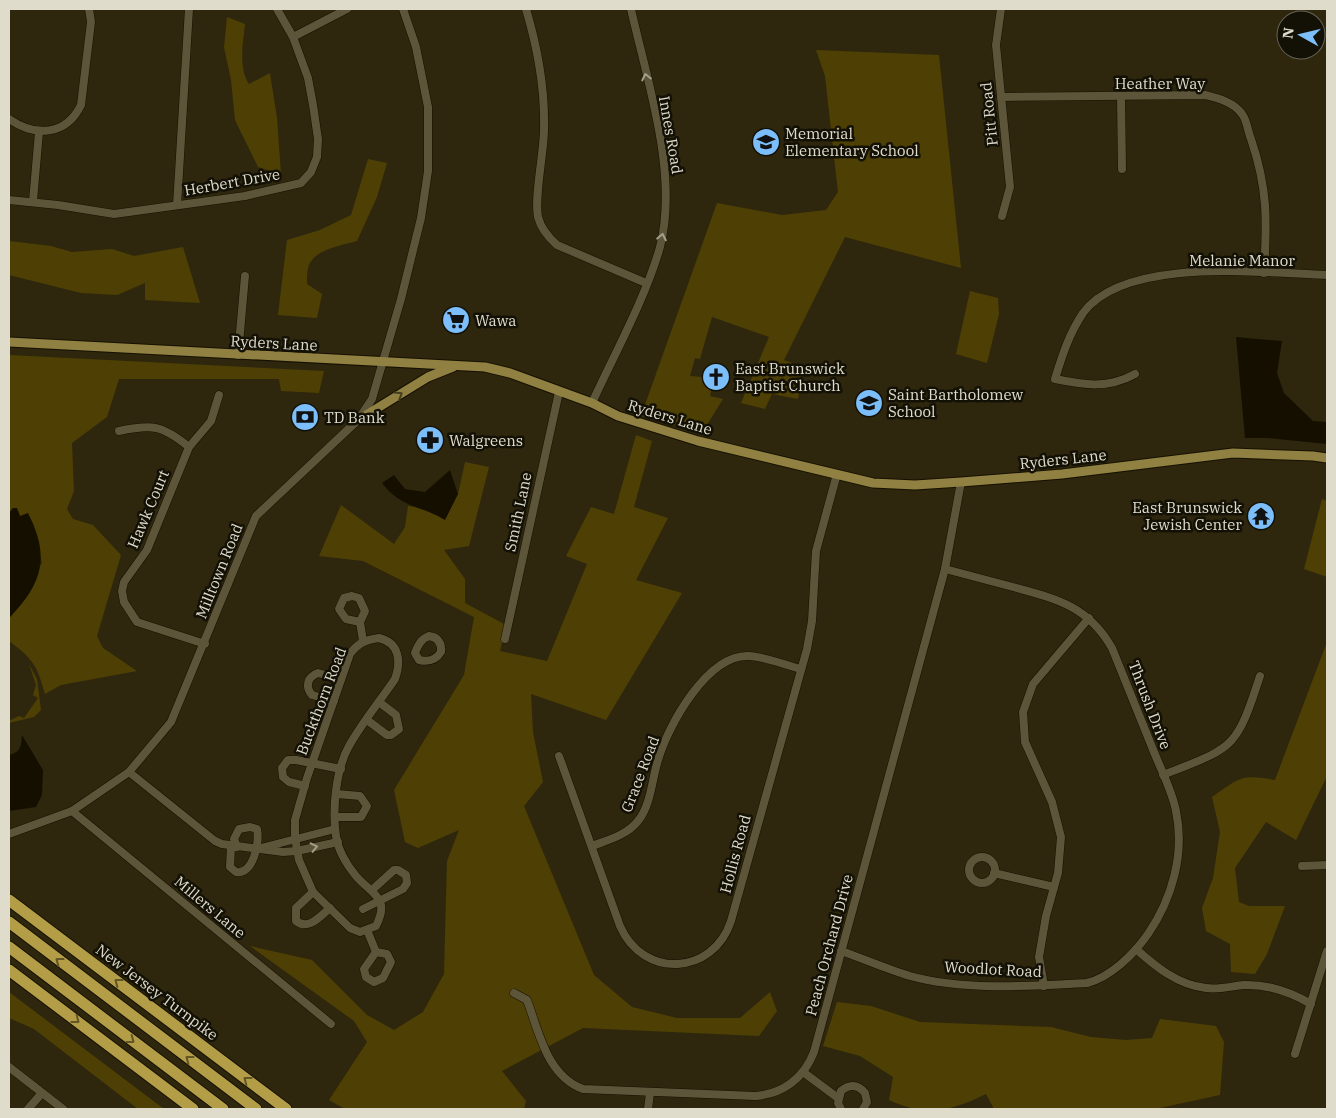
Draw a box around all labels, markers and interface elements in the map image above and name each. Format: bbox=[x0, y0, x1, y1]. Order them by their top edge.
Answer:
north arrow bbox=[1276, 10, 1326, 60]
text: N bbox=[1278, 26, 1298, 40]
one-way arrow bbox=[641, 72, 652, 81]
street label: Heather Way bbox=[1115, 74, 1205, 93]
street label: Pitt Road bbox=[976, 81, 1002, 147]
street label: Innes Road bbox=[655, 94, 687, 176]
place label: Memorial Elementary School bbox=[785, 124, 919, 160]
school or university icon: Memorial Elementary School bbox=[751, 127, 781, 157]
street label: Herbert Drive bbox=[183, 164, 281, 200]
one-way arrow bbox=[656, 233, 666, 241]
street label: Melanie Manor bbox=[1189, 251, 1295, 270]
supermarket icon: Wawa bbox=[441, 305, 471, 335]
place label: Wawa bbox=[475, 311, 516, 330]
street label: Ryders Lane bbox=[230, 331, 318, 355]
place label: East Brunswick Baptist Church bbox=[735, 359, 845, 395]
church icon: East Brunswick Baptist Church bbox=[701, 362, 731, 392]
place label: Saint Bartholomew School bbox=[888, 385, 1024, 421]
school or university icon: Saint Bartholomew School bbox=[854, 388, 884, 418]
one-way arrow bbox=[394, 392, 403, 401]
street label: Ryders Lane bbox=[626, 395, 714, 439]
bank icon: TD Bank bbox=[290, 402, 320, 432]
place label: TD Bank bbox=[324, 408, 385, 427]
pharmacy icon: Walgreens bbox=[415, 425, 445, 455]
place label: Walgreens bbox=[449, 431, 523, 450]
street label: Ryders Lane bbox=[1019, 445, 1107, 473]
street label: Hawk Court bbox=[123, 467, 173, 551]
street label: Smith Lane bbox=[500, 471, 536, 553]
place label: East Brunswick Jewish Center bbox=[1132, 498, 1242, 534]
temple icon: East Brunswick Jewish Center bbox=[1246, 501, 1276, 531]
street label: Milltown Road bbox=[191, 521, 247, 621]
street label: Buckthorn Road bbox=[292, 644, 350, 758]
street label: Thrush Drive bbox=[1124, 658, 1176, 752]
street label: Grace Road bbox=[617, 733, 663, 815]
street label: Hollis Road bbox=[715, 813, 755, 895]
one-way arrow bbox=[310, 842, 318, 853]
street label: Millers Lane bbox=[171, 872, 249, 942]
street label: Peach Orchard Drive bbox=[801, 872, 857, 1018]
street label: New Jersey Turnpike bbox=[92, 940, 222, 1044]
street label: Woodlot Road bbox=[944, 957, 1042, 981]
one-way arrow bbox=[56, 958, 65, 966]
one-way arrow bbox=[114, 979, 124, 988]
one-way arrow bbox=[70, 1014, 80, 1023]
one-way arrow bbox=[125, 1034, 134, 1042]
one-way arrow bbox=[186, 1056, 195, 1064]
one-way arrow bbox=[243, 1077, 253, 1086]

